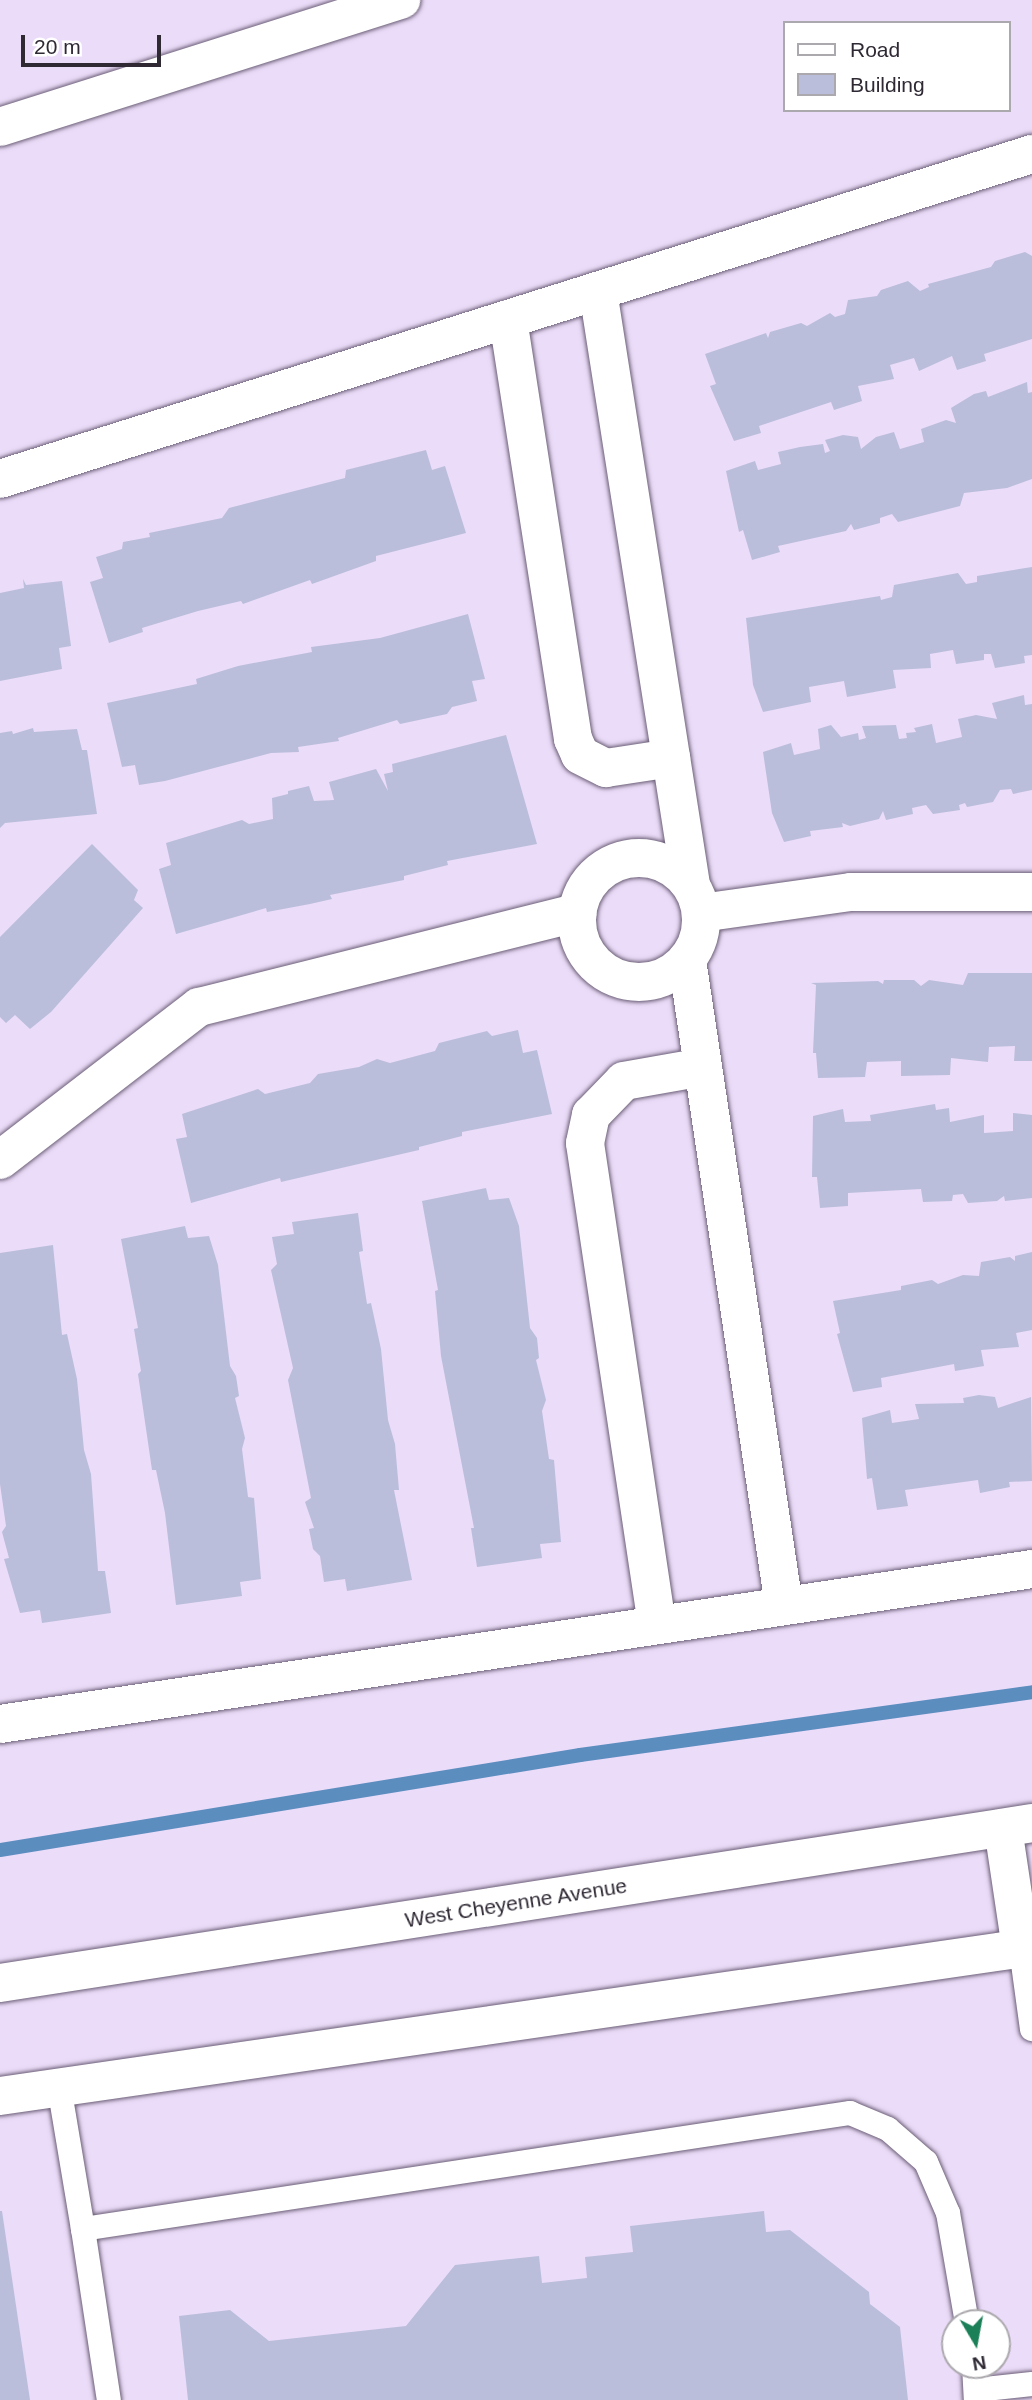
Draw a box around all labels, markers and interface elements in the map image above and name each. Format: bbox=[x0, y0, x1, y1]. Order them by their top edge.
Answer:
scale bar bbox=[24, 21, 164, 65]
legend bbox=[783, 21, 1011, 112]
text: 20 m bbox=[34, 35, 81, 58]
text: Road bbox=[850, 38, 900, 61]
text: Building bbox=[850, 73, 925, 96]
street label: West Cheyenne Avenue bbox=[403, 1873, 629, 1933]
north arrow bbox=[941, 2309, 1011, 2379]
text: N bbox=[971, 2352, 988, 2375]

